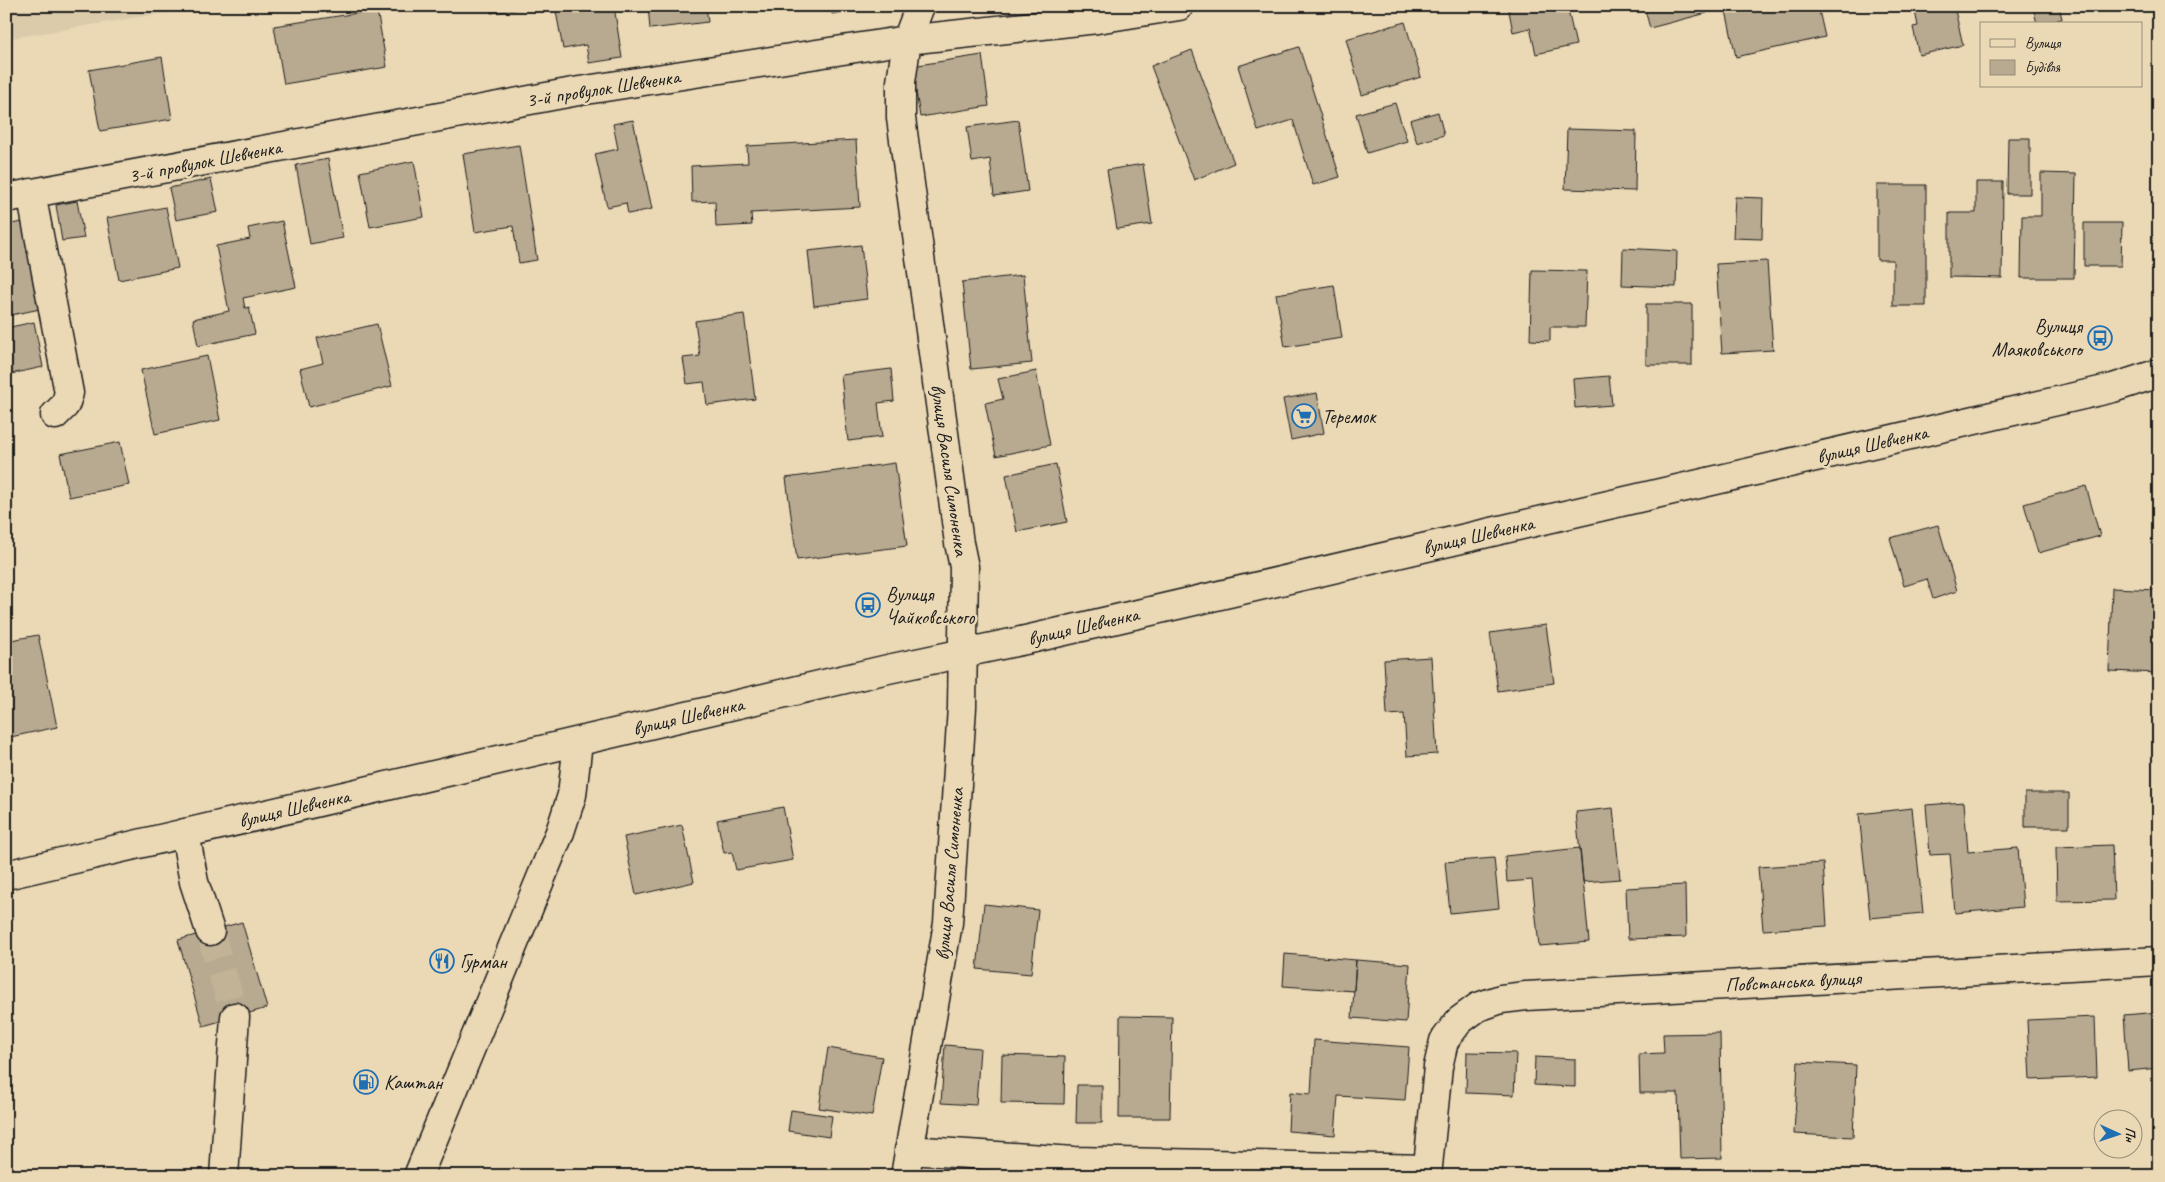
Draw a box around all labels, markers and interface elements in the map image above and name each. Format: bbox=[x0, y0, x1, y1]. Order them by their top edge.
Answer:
legend bbox=[1980, 22, 2142, 88]
text: Вулиця bbox=[2025, 34, 2062, 53]
text: Будівля bbox=[2025, 58, 2060, 77]
street label: 3-й провулок Шевченка bbox=[525, 64, 683, 113]
street label: 3-й провулок Шевченка bbox=[127, 134, 285, 189]
place label: Вулиця Маяковського bbox=[1992, 314, 2084, 362]
bus stop icon: Вулиця Маяковського bbox=[2087, 325, 2113, 351]
street label: вулиця Василя Симоненка bbox=[925, 383, 974, 559]
supermarket icon: Теремок bbox=[1291, 403, 1317, 429]
place label: Теремок bbox=[1322, 404, 1377, 429]
street label: вулиця Шевченка bbox=[1814, 419, 1932, 469]
street label: вулиця Шевченка bbox=[1420, 510, 1538, 560]
place label: Вулиця Чайковського bbox=[886, 582, 975, 630]
bus stop icon: Вулиця Чайковського bbox=[855, 592, 881, 618]
street label: вулиця Шевченка bbox=[1025, 601, 1143, 651]
street label: вулиця Шевченка bbox=[630, 691, 748, 741]
street label: вулиця Шевченка bbox=[236, 783, 354, 833]
street label: вулиця Василя Симоненка bbox=[930, 786, 970, 961]
restaurant icon: Гурман bbox=[429, 948, 455, 974]
place label: Гурман bbox=[460, 949, 508, 974]
street label: Повстанська вулиця bbox=[1724, 965, 1864, 998]
fuel station icon: Каштан bbox=[353, 1069, 379, 1095]
place label: Каштан bbox=[384, 1070, 444, 1095]
north arrow bbox=[2092, 1110, 2142, 1160]
text: Пн bbox=[2122, 1127, 2139, 1143]

